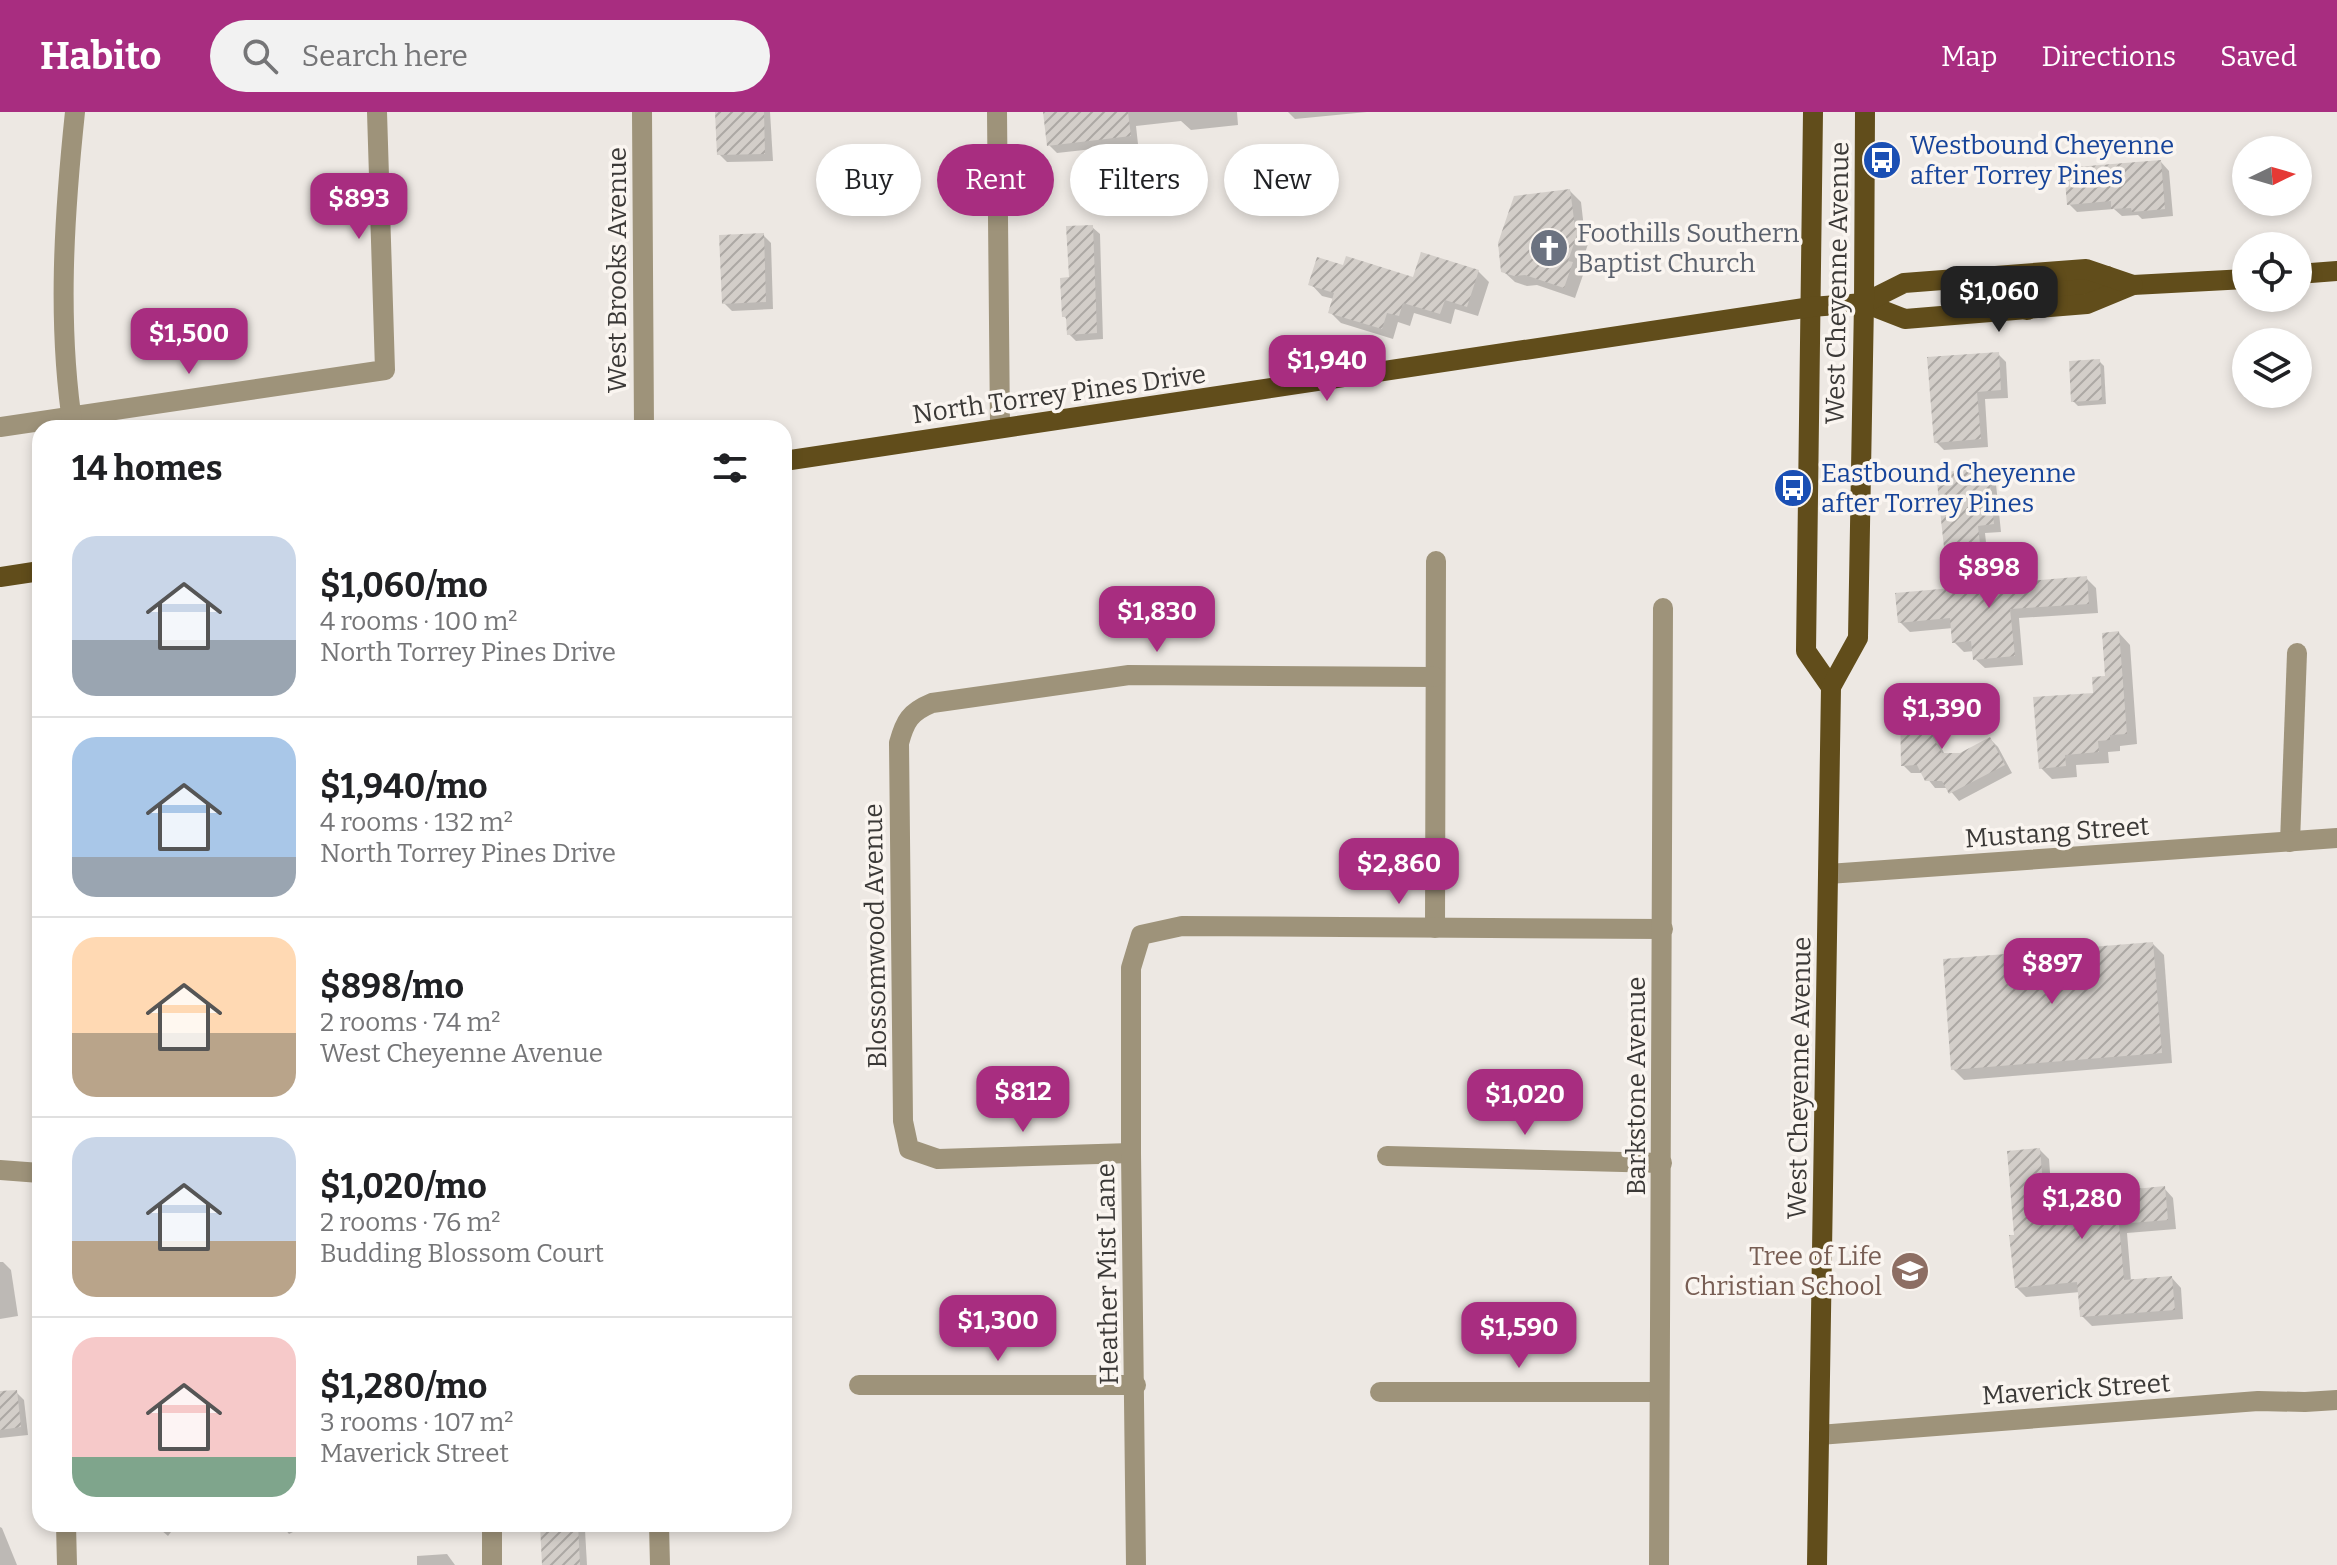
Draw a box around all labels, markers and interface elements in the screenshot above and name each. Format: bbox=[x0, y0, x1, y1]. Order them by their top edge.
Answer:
search box bbox=[210, 20, 770, 92]
text: Habito bbox=[40, 33, 162, 79]
icon: search bbox=[238, 34, 282, 78]
text: Search here bbox=[302, 38, 468, 74]
text: Map bbox=[1941, 40, 1997, 73]
text: Directions bbox=[2041, 40, 2176, 73]
text: Saved bbox=[2220, 40, 2297, 73]
place label: Westbound Cheyenne after Torrey Pines bbox=[1910, 130, 2174, 191]
north arrow bbox=[2232, 136, 2312, 216]
map controls bbox=[2232, 136, 2312, 408]
bus stop icon: Westbound Cheyenne after Torrey Pines bbox=[1861, 139, 1903, 181]
street label: West Cheyenne Avenue bbox=[1820, 141, 1855, 425]
chip: Buy bbox=[816, 144, 921, 216]
chip: Rent bbox=[937, 144, 1054, 216]
chip: Filters bbox=[1070, 144, 1208, 216]
chip: New bbox=[1224, 144, 1339, 216]
street label: West Brooks Avenue bbox=[602, 147, 633, 393]
pin: $893 bbox=[312, 173, 406, 241]
text: $893 bbox=[328, 183, 390, 214]
place label: Foothills Southern Baptist Church bbox=[1577, 218, 1800, 279]
church icon: Foothills Southern Baptist Church bbox=[1528, 227, 1570, 269]
button: locate bbox=[2232, 232, 2312, 312]
pin: $1,060 bbox=[1934, 266, 2064, 334]
text: $1,060 bbox=[1959, 276, 2039, 307]
pin: $1,500 bbox=[124, 308, 254, 376]
text: $1,500 bbox=[149, 318, 229, 349]
button: layers bbox=[2232, 328, 2312, 408]
pin: $1,940 bbox=[1262, 335, 1392, 403]
text: $1,940 bbox=[1287, 345, 1367, 376]
street label: North Torrey Pines Drive bbox=[910, 359, 1208, 430]
icon: filters bbox=[708, 446, 752, 490]
text: 14 homes bbox=[72, 448, 223, 489]
place label: Eastbound Cheyenne after Torrey Pines bbox=[1821, 458, 2076, 519]
bus stop icon: Eastbound Cheyenne after Torrey Pines bbox=[1772, 467, 1814, 509]
pin: $898 bbox=[1942, 542, 2036, 610]
text: $898 bbox=[1958, 552, 2020, 583]
text: $1,060/mo bbox=[320, 565, 488, 606]
icon: home bbox=[136, 568, 232, 664]
pin: $1,830 bbox=[1092, 586, 1222, 654]
text: $1,830 bbox=[1117, 596, 1197, 627]
text: 4 rooms · 100 m² bbox=[320, 606, 517, 637]
text: North Torrey Pines Drive bbox=[320, 637, 616, 668]
pin: $1,390 bbox=[1877, 683, 2007, 751]
text: $1,390 bbox=[1902, 693, 1982, 724]
text: $1,940/mo bbox=[320, 766, 488, 807]
icon: home bbox=[136, 769, 232, 865]
street label: Blossomwood Avenue bbox=[858, 803, 893, 1069]
text: 4 rooms · 132 m² bbox=[320, 807, 513, 838]
street label: Mustang Street bbox=[1964, 811, 2151, 854]
text: North Torrey Pines Drive bbox=[320, 838, 616, 869]
pin: $2,860 bbox=[1334, 838, 1464, 906]
text: $2,860 bbox=[1357, 848, 1441, 879]
street label: West Cheyenne Avenue bbox=[1782, 936, 1817, 1220]
pin: $897 bbox=[2005, 938, 2099, 1006]
text: $897 bbox=[2022, 948, 2082, 979]
text: $898/mo bbox=[320, 966, 464, 1007]
icon: home bbox=[136, 969, 232, 1065]
street label: Barkstone Avenue bbox=[1621, 976, 1652, 1196]
text: 2 rooms · 74 m² bbox=[320, 1007, 500, 1038]
text: West Cheyenne Avenue bbox=[320, 1038, 603, 1069]
pin: $812 bbox=[976, 1066, 1070, 1134]
pin: $1,020 bbox=[1460, 1069, 1590, 1137]
text: $812 bbox=[994, 1076, 1052, 1107]
text: $1,020 bbox=[1485, 1079, 1565, 1110]
street label: Heather Mist Lane bbox=[1090, 1163, 1125, 1385]
text: $1,020/mo bbox=[320, 1166, 487, 1207]
icon: home bbox=[136, 1169, 232, 1265]
pin: $1,280 bbox=[2017, 1173, 2147, 1241]
text: $1,280 bbox=[2042, 1183, 2122, 1214]
text: 2 rooms · 76 m² bbox=[320, 1207, 500, 1238]
text: Budding Blossom Court bbox=[320, 1238, 604, 1269]
place label: Tree of Life Christian School bbox=[1684, 1241, 1882, 1302]
school or university icon: Tree of Life Christian School bbox=[1889, 1250, 1931, 1292]
pin: $1,300 bbox=[933, 1295, 1063, 1363]
pin: $1,590 bbox=[1454, 1302, 1584, 1370]
text: $1,300 bbox=[957, 1305, 1039, 1336]
text: $1,590 bbox=[1479, 1312, 1559, 1343]
text: $1,280/mo bbox=[320, 1366, 487, 1407]
street label: Maverick Street bbox=[1981, 1367, 2172, 1412]
icon: home bbox=[136, 1369, 232, 1465]
text: 3 rooms · 107 m² bbox=[320, 1407, 513, 1438]
text: Maverick Street bbox=[320, 1438, 509, 1469]

